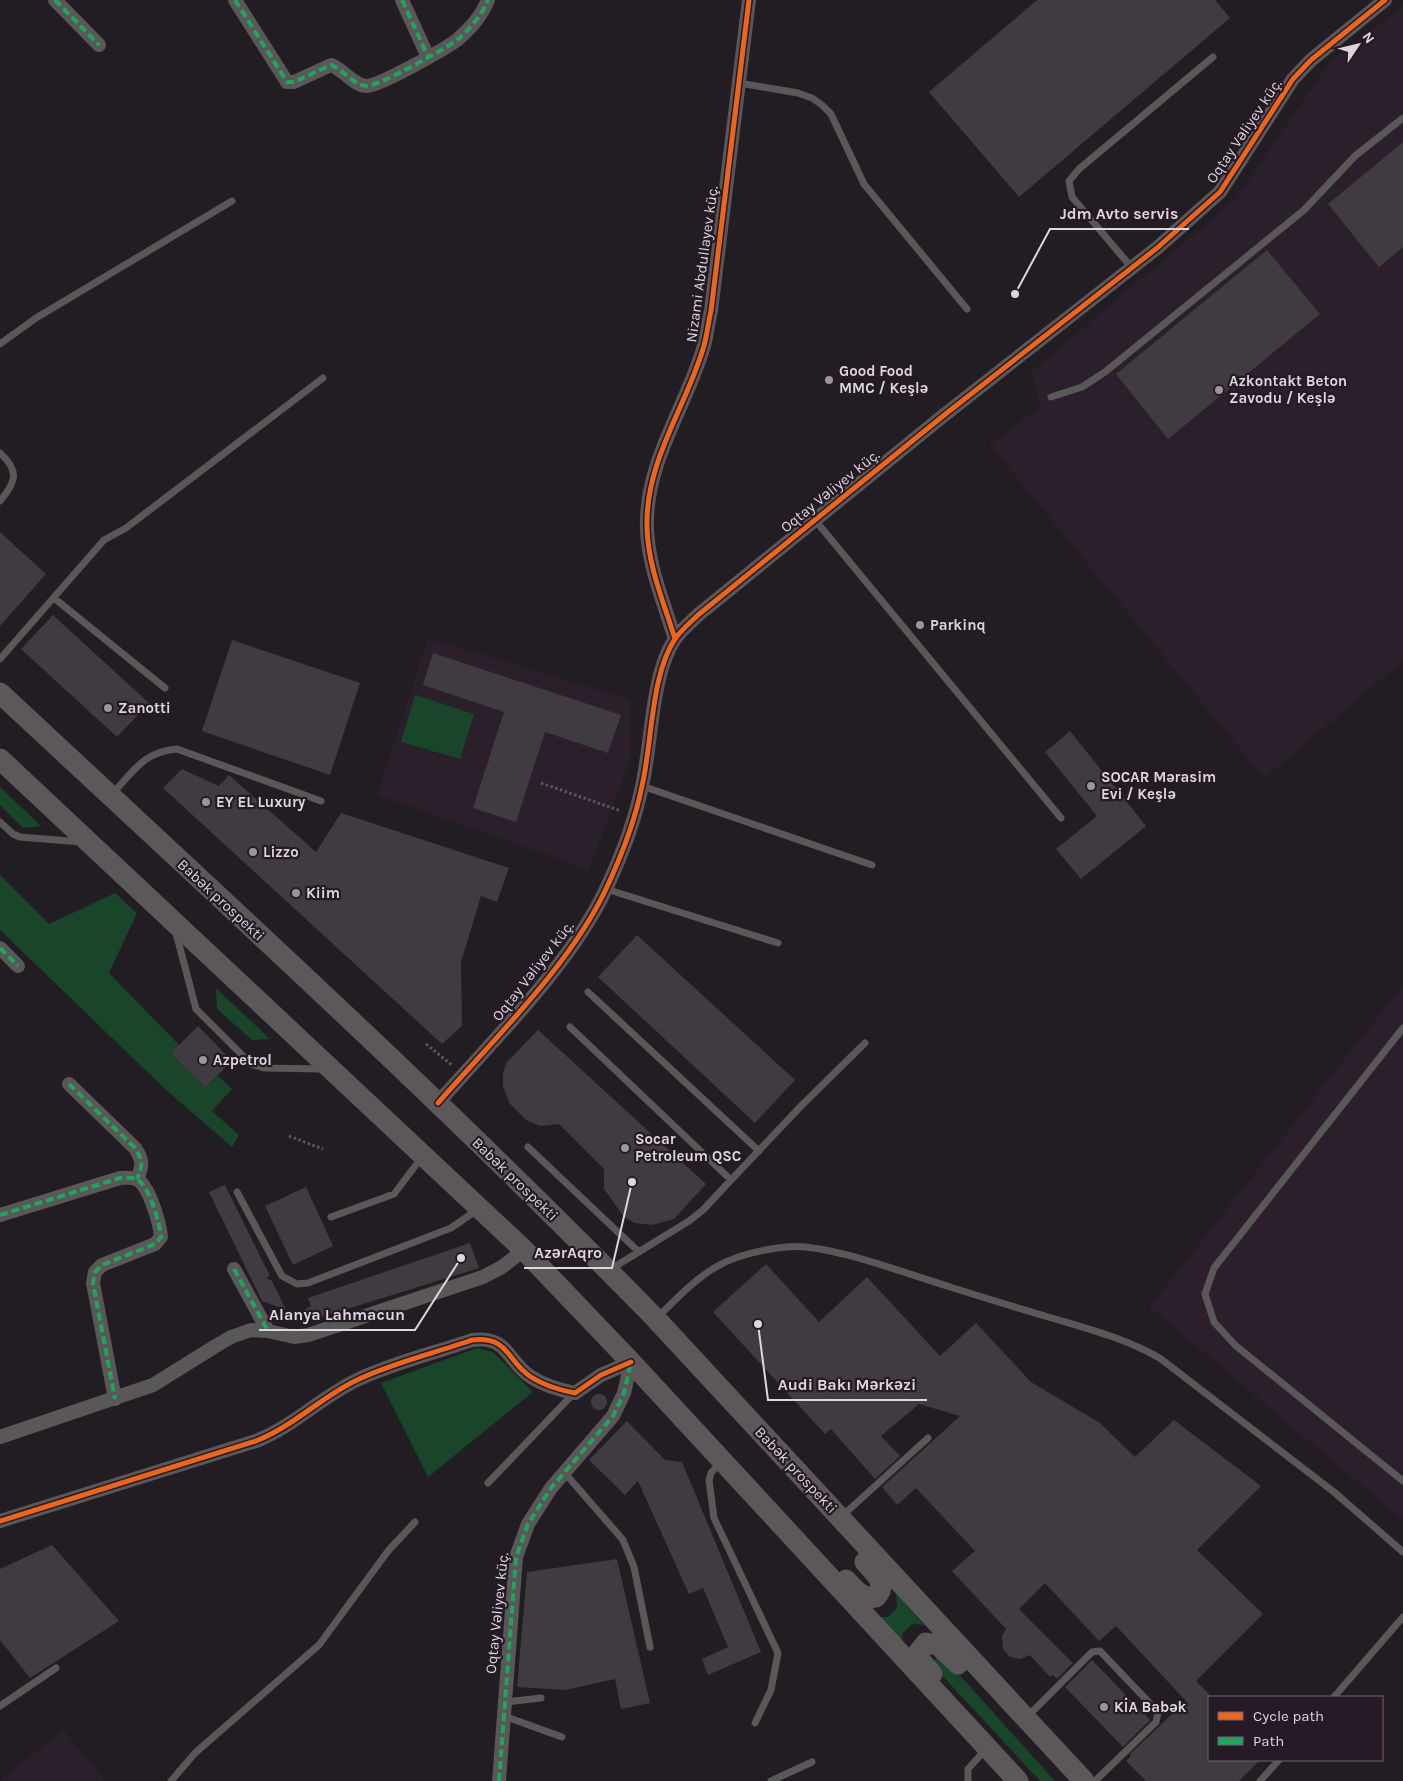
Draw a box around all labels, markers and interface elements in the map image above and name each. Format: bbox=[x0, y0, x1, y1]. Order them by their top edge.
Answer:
north arrow bbox=[1333, 20, 1383, 70]
text: N bbox=[1358, 29, 1378, 47]
street label: Oqtay Vəliyev küç. bbox=[1202, 75, 1286, 187]
street label: Nizami Abdullayev küç. bbox=[682, 184, 722, 344]
callout: Jdm Avto servis bbox=[1050, 198, 1189, 229]
text: Jdm Avto servis bbox=[1060, 204, 1178, 223]
place label: Good Food MMC / Keşlə bbox=[839, 362, 928, 397]
place label: Azkontakt Beton Zavodu / Keşlə bbox=[1229, 372, 1347, 407]
marker: Good Food MMC / Keşlə bbox=[823, 374, 835, 386]
marker: Azkontakt Beton Zavodu / Keşlə bbox=[1213, 384, 1225, 396]
street label: Oqtay Vəliyev küç. bbox=[777, 445, 883, 536]
place label: Parkinq bbox=[930, 616, 986, 634]
marker: Parkinq bbox=[914, 619, 926, 631]
place label: Zanotti bbox=[118, 699, 171, 717]
marker: Zanotti bbox=[102, 702, 114, 714]
place label: SOCAR Mərasim Evi / Keşlə bbox=[1101, 768, 1216, 803]
marker: SOCAR Mərasim Evi / Keşlə bbox=[1085, 780, 1097, 792]
place label: EY EL Luxury bbox=[216, 793, 306, 811]
marker: EY EL Luxury bbox=[200, 796, 212, 808]
place label: Lizzo bbox=[263, 843, 299, 861]
marker: Lizzo bbox=[247, 846, 259, 858]
street label: Babək prospekti bbox=[174, 855, 268, 945]
place label: Kiim bbox=[306, 884, 340, 902]
marker: Kiim bbox=[290, 887, 302, 899]
street label: Oqtay Vəliyev küç. bbox=[488, 917, 578, 1025]
place label: Azpetrol bbox=[213, 1051, 272, 1069]
marker: Azpetrol bbox=[197, 1054, 209, 1066]
place label: Socar Petroleum QSC bbox=[635, 1130, 741, 1165]
street label: Babək prospekti bbox=[468, 1134, 562, 1224]
marker: Socar Petroleum QSC bbox=[619, 1142, 631, 1154]
callout: AzərAqro bbox=[524, 1237, 612, 1268]
text: AzərAqro bbox=[534, 1243, 602, 1262]
callout: Alanya Lahmacun bbox=[259, 1299, 415, 1330]
text: Alanya Lahmacun bbox=[269, 1305, 405, 1324]
callout: Audi Bakı Mərkəzi bbox=[768, 1369, 927, 1400]
text: Audi Bakı Mərkəzi bbox=[778, 1375, 916, 1394]
street label: Babək prospekti bbox=[751, 1423, 841, 1517]
street label: Oqtay Vəliyev küç. bbox=[482, 1551, 512, 1675]
legend bbox=[1208, 1696, 1383, 1761]
place label: KİA Babək bbox=[1114, 1697, 1187, 1716]
marker: KİA Babək bbox=[1098, 1701, 1110, 1713]
text: Cycle path bbox=[1253, 1707, 1324, 1725]
text: Path bbox=[1253, 1732, 1284, 1750]

